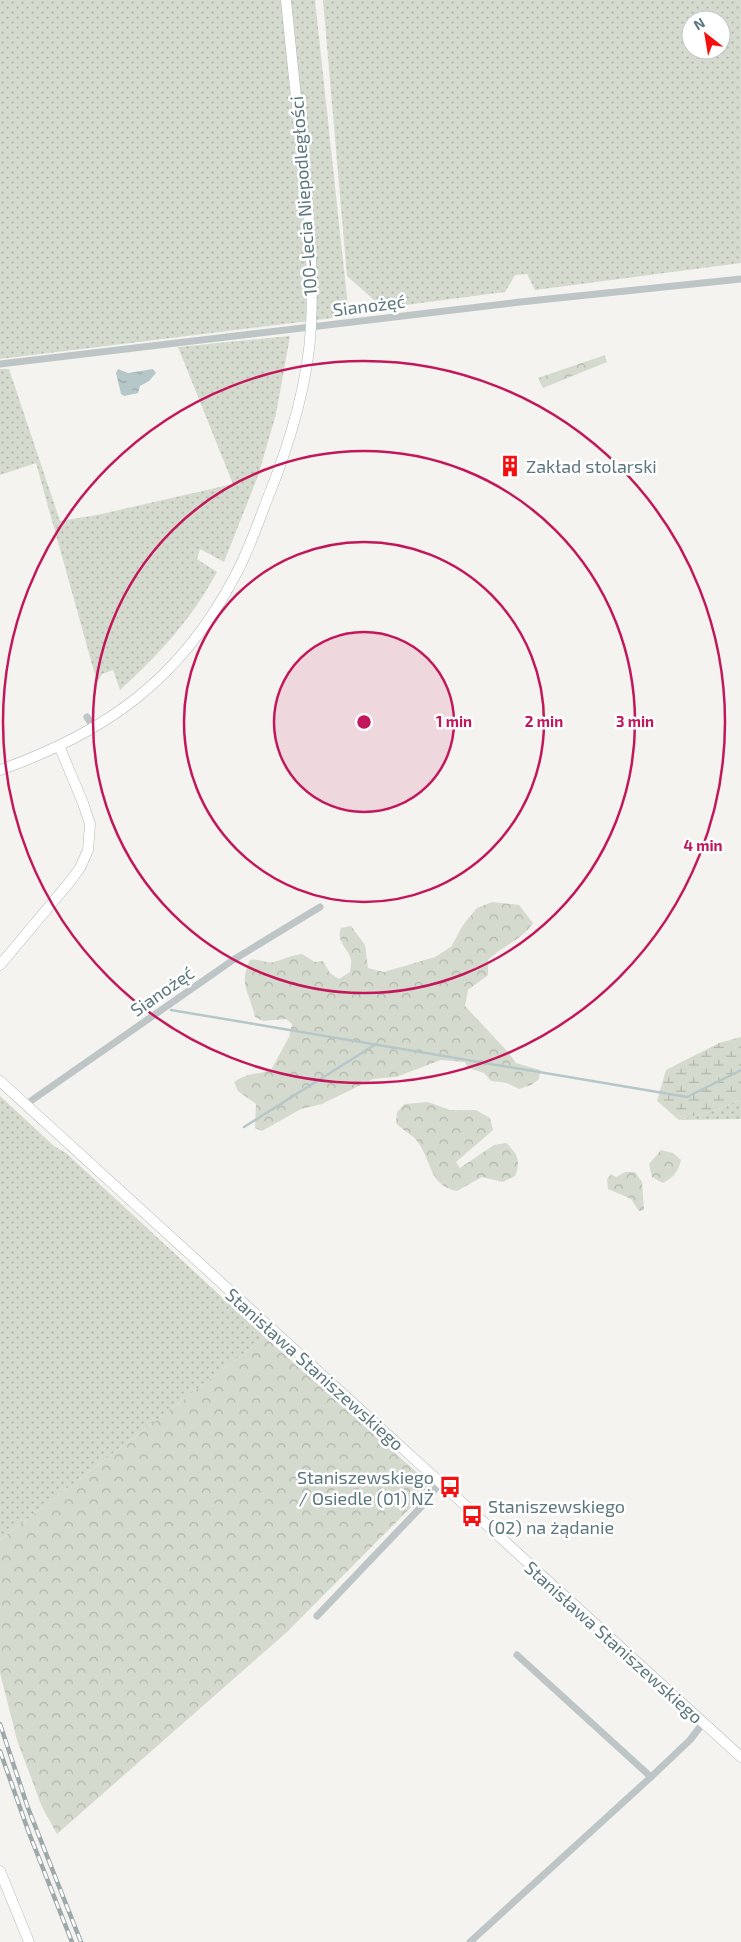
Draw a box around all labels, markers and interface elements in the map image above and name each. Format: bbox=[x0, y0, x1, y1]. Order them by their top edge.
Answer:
north arrow bbox=[681, 10, 731, 60]
text: N bbox=[690, 14, 708, 33]
street label: 100-lecia Niepodległości bbox=[285, 95, 321, 297]
street label: Sianożęć bbox=[332, 290, 407, 320]
building icon: Zakład stolarski bbox=[497, 453, 523, 479]
place label: Zakład stolarski bbox=[526, 455, 657, 477]
text: 1 min bbox=[436, 712, 472, 730]
text: 2 min bbox=[525, 712, 563, 730]
text: 3 min bbox=[616, 712, 654, 730]
centre of rings bbox=[355, 713, 373, 731]
text: 4 min bbox=[683, 836, 723, 854]
street label: Sianożęć bbox=[126, 961, 198, 1021]
street label: Stanisława Staniszewskiego bbox=[221, 1283, 409, 1455]
place label: Staniszewskiego / Osiedle (01) NŻ bbox=[297, 1466, 434, 1509]
bus stop icon: Staniszewskiego / Osiedle (01) NŻ bbox=[437, 1474, 463, 1500]
place label: Staniszewskiego (02) na żądanie bbox=[488, 1495, 625, 1538]
bus stop icon: Staniszewskiego (02) na żądanie bbox=[459, 1503, 485, 1529]
street label: Stanisława Staniszewskiego bbox=[520, 1556, 708, 1728]

